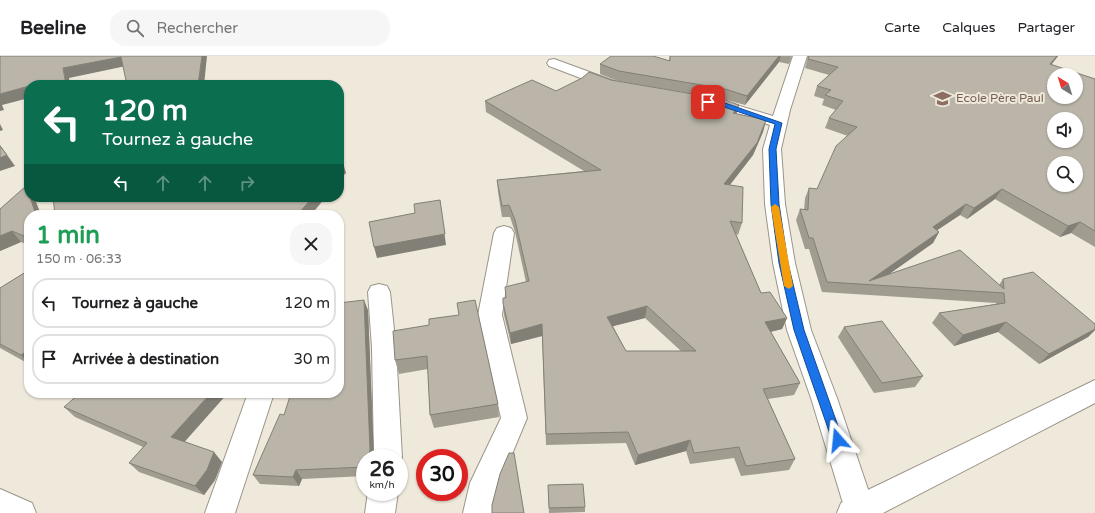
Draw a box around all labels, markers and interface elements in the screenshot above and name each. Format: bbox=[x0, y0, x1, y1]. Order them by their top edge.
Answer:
search box bbox=[110, 10, 390, 46]
text: Beeline bbox=[20, 17, 86, 39]
icon: search bbox=[124, 17, 146, 39]
text: Rechercher bbox=[156, 19, 238, 37]
text: Carte bbox=[884, 19, 920, 36]
text: Calques bbox=[942, 19, 995, 36]
text: Partager bbox=[1017, 19, 1075, 36]
north arrow bbox=[1047, 68, 1083, 104]
map controls bbox=[1047, 68, 1083, 192]
pin bbox=[691, 85, 725, 119]
school or university icon: Ecole Père Paul bbox=[933, 88, 953, 108]
icon: arrive bbox=[697, 91, 719, 113]
place label: Ecole Père Paul bbox=[956, 91, 1044, 105]
text: 120 m bbox=[102, 94, 188, 128]
icon: left bbox=[36, 96, 88, 148]
button: sound bbox=[1047, 112, 1083, 148]
text: Tournez à gauche bbox=[102, 128, 253, 150]
button: search bbox=[1047, 156, 1083, 192]
icon: left bbox=[110, 172, 132, 194]
icon: ahead bbox=[152, 172, 174, 194]
icon: ahead bbox=[194, 172, 216, 194]
icon: right bbox=[236, 172, 258, 194]
text: 1 min bbox=[36, 221, 100, 250]
button: close bbox=[290, 223, 332, 265]
text: 150 m · 06:33 bbox=[36, 251, 122, 267]
icon: left bbox=[38, 292, 60, 314]
text: Tournez à gauche bbox=[72, 294, 198, 312]
text: 120 m bbox=[284, 294, 330, 312]
icon: arrive bbox=[38, 348, 60, 370]
text: Arrivée à destination bbox=[72, 350, 219, 368]
text: 30 m bbox=[293, 350, 330, 368]
position arrow bbox=[817, 419, 859, 461]
speed limit sign: 30 bbox=[416, 449, 468, 501]
text: 26 bbox=[369, 458, 395, 482]
text: km/h bbox=[369, 479, 395, 491]

